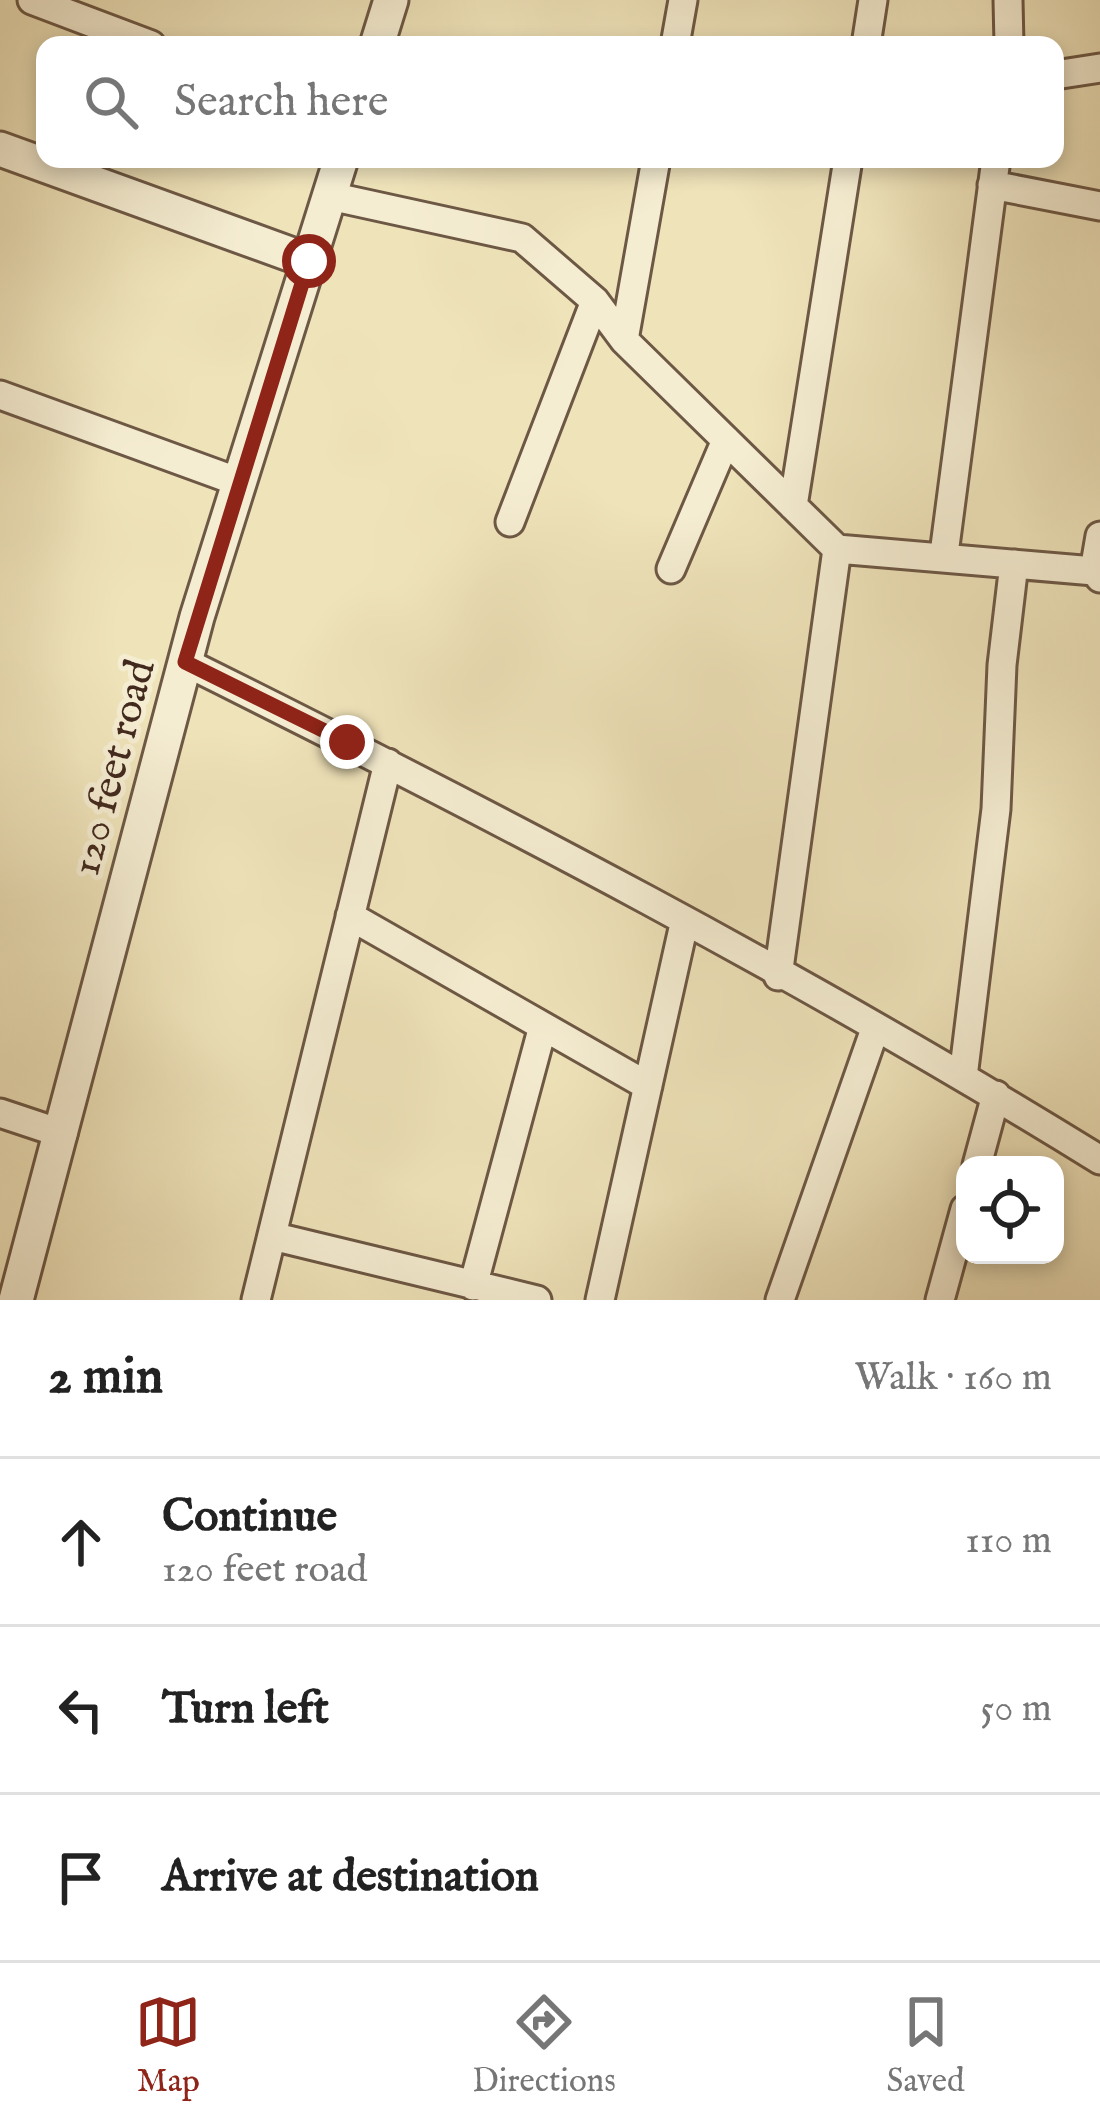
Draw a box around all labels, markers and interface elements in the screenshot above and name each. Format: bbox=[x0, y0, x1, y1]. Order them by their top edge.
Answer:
search box bbox=[36, 36, 1064, 168]
icon: search bbox=[78, 69, 144, 135]
text: Search here bbox=[174, 74, 388, 131]
route start bbox=[282, 234, 336, 288]
street label: 120 feet road bbox=[60, 654, 169, 881]
route end bbox=[320, 715, 374, 769]
map controls bbox=[956, 1156, 1064, 1264]
button: locate bbox=[956, 1156, 1064, 1264]
text: 2 min bbox=[48, 1346, 163, 1411]
text: Walk · 160 m bbox=[854, 1354, 1052, 1403]
text: Continue bbox=[162, 1489, 337, 1546]
icon: ahead bbox=[48, 1509, 114, 1575]
text: 110 m bbox=[965, 1517, 1052, 1566]
text: 120 feet road bbox=[162, 1546, 367, 1595]
icon: left bbox=[48, 1677, 114, 1743]
text: Turn left bbox=[162, 1681, 329, 1738]
text: 50 m bbox=[980, 1685, 1052, 1734]
icon: arrive bbox=[48, 1845, 114, 1911]
text: Arrive at destination bbox=[162, 1849, 539, 1906]
tab: Map bbox=[135, 1989, 201, 2103]
tab: Directions bbox=[472, 1989, 616, 2103]
tab: Saved bbox=[887, 1989, 965, 2103]

